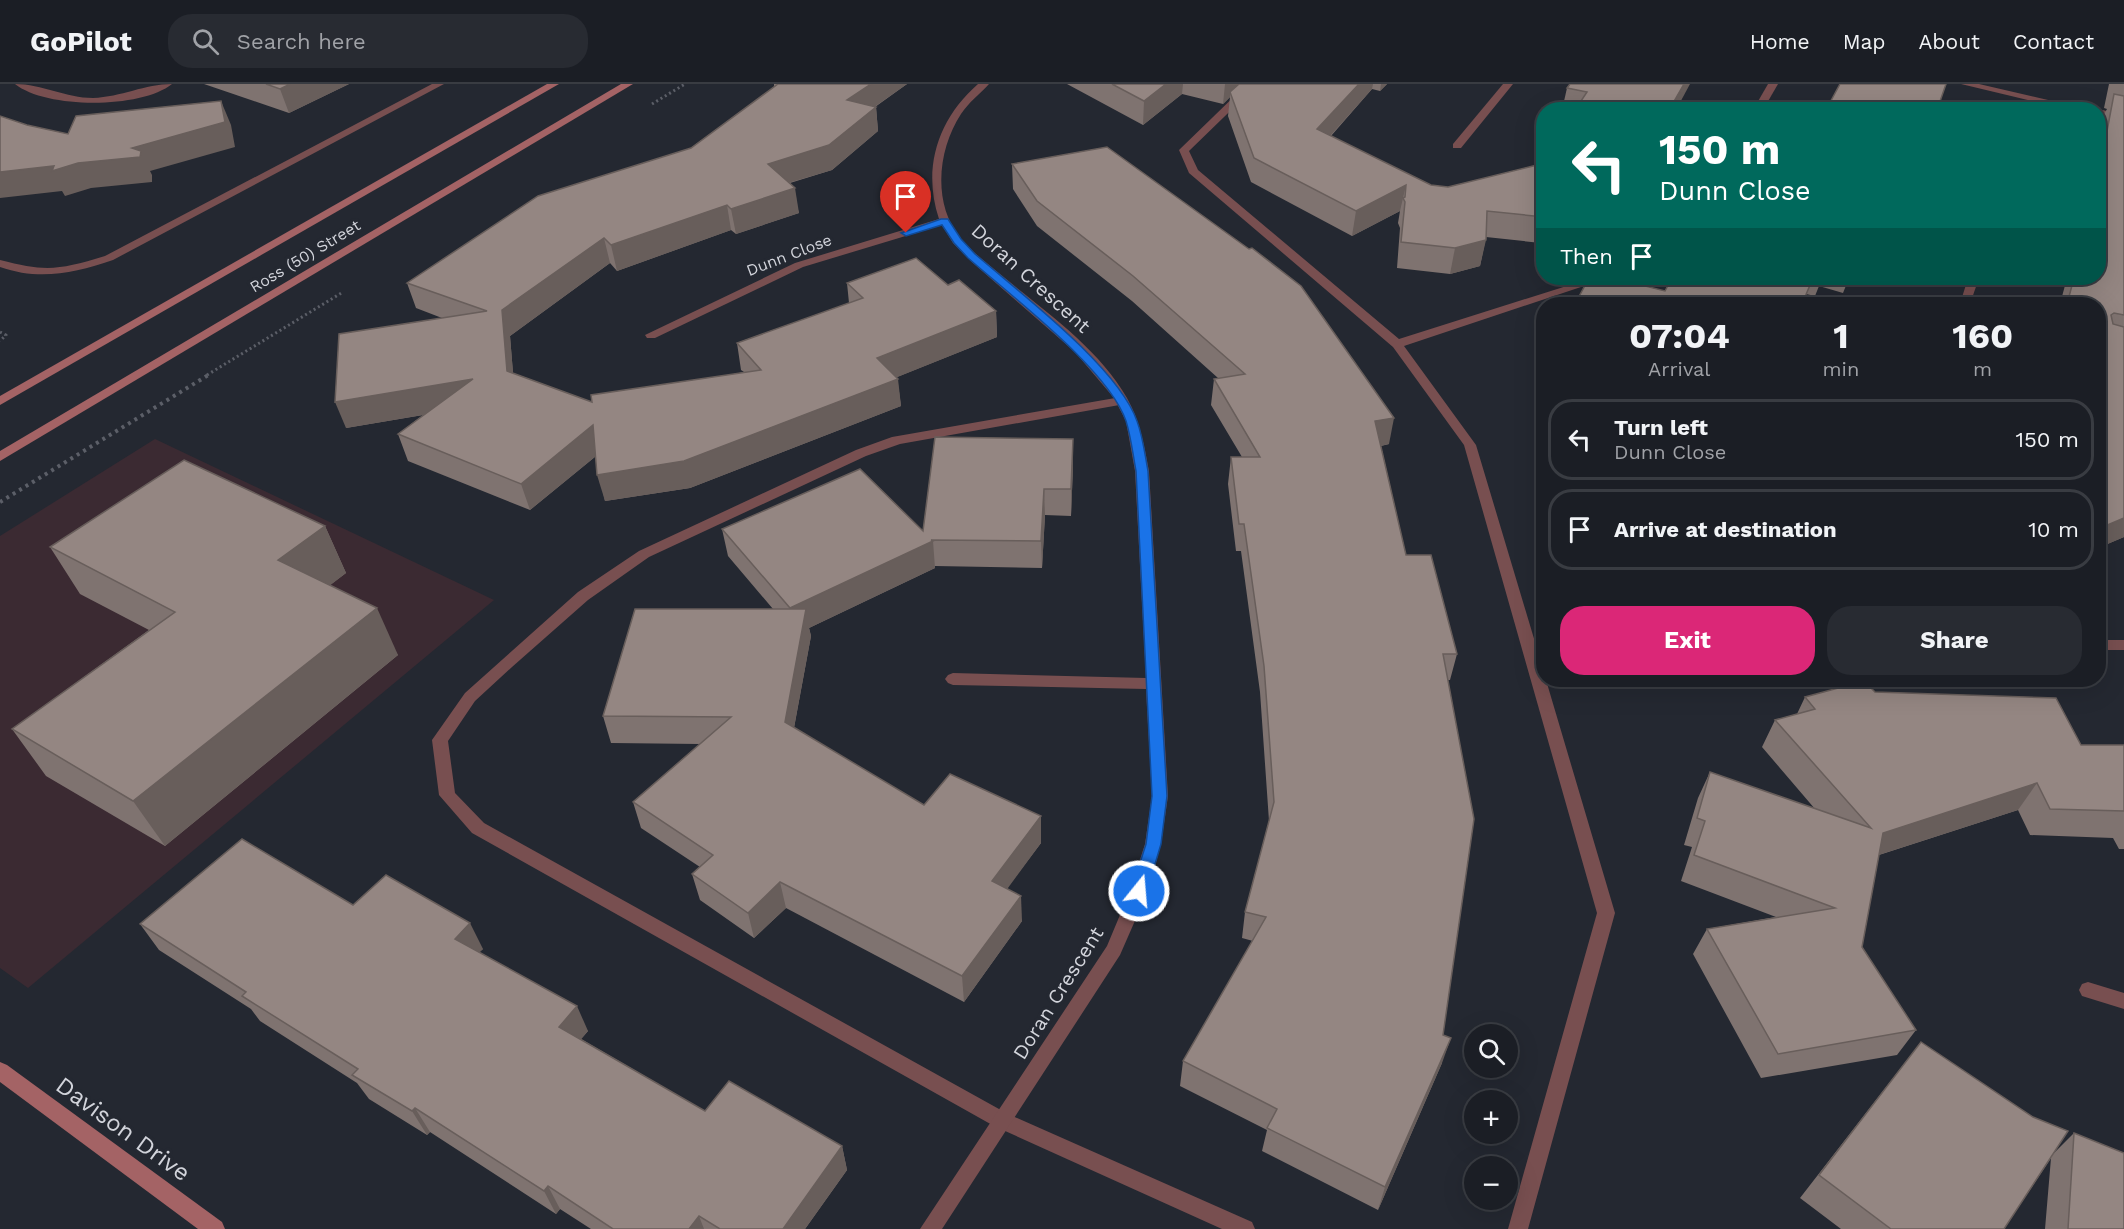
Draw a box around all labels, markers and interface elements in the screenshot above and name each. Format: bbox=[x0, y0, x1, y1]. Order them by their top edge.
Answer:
search box bbox=[168, 14, 588, 68]
text: GoPilot bbox=[30, 25, 132, 58]
icon: search bbox=[189, 25, 222, 58]
text: Search here bbox=[237, 29, 366, 54]
text: Home bbox=[1750, 29, 1810, 54]
text: Map bbox=[1843, 29, 1886, 54]
text: About bbox=[1919, 29, 1980, 54]
text: Contact bbox=[2013, 29, 2094, 54]
text: 150 m bbox=[1659, 125, 1780, 174]
icon: left bbox=[1560, 126, 1638, 204]
pin bbox=[880, 171, 931, 233]
text: Dunn Close bbox=[1659, 175, 1811, 207]
icon: arrive bbox=[889, 180, 922, 213]
street label: Ross (50) Street bbox=[246, 215, 364, 296]
street label: Doran Crescent bbox=[967, 218, 1096, 338]
street label: Dunn Close bbox=[744, 230, 834, 280]
icon: arrive bbox=[1625, 240, 1658, 273]
text: Then bbox=[1560, 244, 1613, 269]
text: 07:04 bbox=[1629, 315, 1730, 357]
text: 1 bbox=[1833, 315, 1849, 357]
text: 160 bbox=[1952, 315, 2013, 357]
text: Arrival bbox=[1648, 357, 1710, 381]
text: min bbox=[1823, 357, 1859, 381]
text: m bbox=[1973, 357, 1992, 381]
text: Turn left bbox=[1614, 415, 1708, 440]
icon: left bbox=[1563, 423, 1596, 456]
text: 150 m bbox=[2015, 427, 2079, 452]
text: Dunn Close bbox=[1614, 440, 1726, 464]
icon: arrive bbox=[1563, 513, 1596, 546]
text: Arrive at destination bbox=[1614, 517, 1837, 542]
text: 10 m bbox=[2028, 517, 2079, 542]
button: Exit bbox=[1560, 606, 1815, 675]
button: Share bbox=[1827, 606, 2082, 675]
position arrow bbox=[1107, 859, 1171, 923]
street label: Doran Crescent bbox=[1008, 922, 1109, 1064]
map controls bbox=[1464, 1024, 1518, 1210]
button: search bbox=[1464, 1024, 1518, 1078]
street label: Davison Drive bbox=[50, 1071, 196, 1187]
button: + bbox=[1464, 1090, 1518, 1144]
button: − bbox=[1464, 1156, 1518, 1210]

